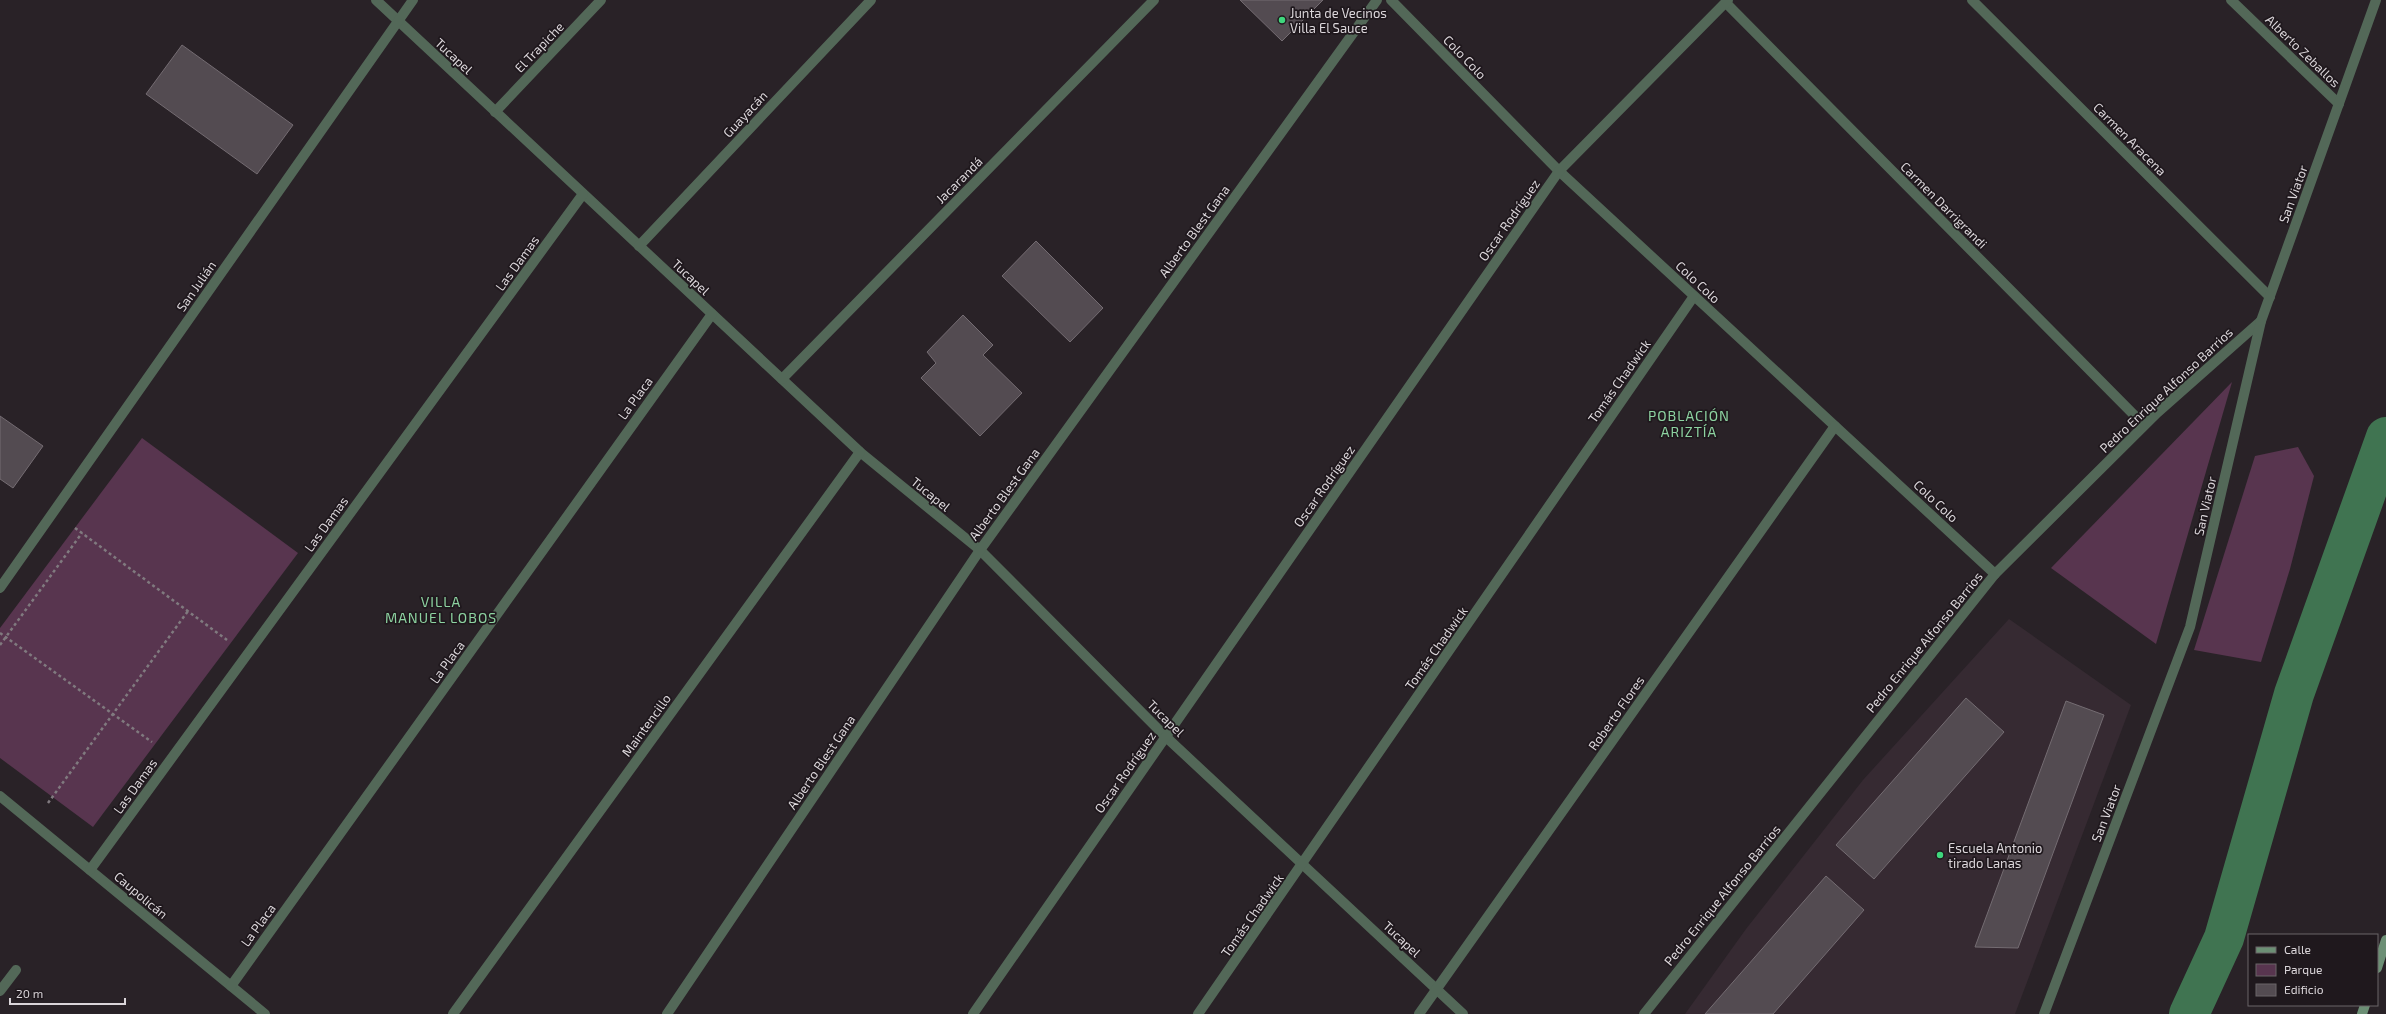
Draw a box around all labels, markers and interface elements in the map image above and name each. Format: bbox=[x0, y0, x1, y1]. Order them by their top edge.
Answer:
place label: Junta de Vecinos Villa El Sauce bbox=[1290, 5, 1387, 36]
street label: Alberto Zeballos bbox=[2262, 11, 2344, 91]
marker: Junta de Vecinos Villa El Sauce bbox=[1277, 15, 1287, 25]
street label: El Trapiche bbox=[511, 18, 567, 75]
street label: Colo Colo bbox=[1440, 32, 1490, 82]
street label: Tucapel bbox=[432, 35, 476, 78]
street label: Guayacán bbox=[719, 87, 771, 141]
street label: Carmen Aracena bbox=[2090, 99, 2170, 179]
street label: Jacarandá bbox=[932, 153, 986, 207]
street label: Carmen Darrigrandi bbox=[1897, 158, 1991, 252]
street label: San Viator bbox=[2275, 163, 2311, 225]
street label: Oscar Rodríguez bbox=[1475, 176, 1543, 264]
street label: Alberto Blest Gana bbox=[1155, 182, 1233, 280]
street label: Las Damas bbox=[492, 232, 542, 294]
street label: Tucapel bbox=[669, 256, 713, 299]
street label: Colo Colo bbox=[1672, 257, 1724, 307]
street label: San Julián bbox=[173, 258, 219, 314]
street label: Pedro Enrique Alfonso Barrios bbox=[2096, 324, 2236, 456]
street label: Tomás Chadwick bbox=[1584, 336, 1654, 426]
street label: La Placa bbox=[614, 374, 656, 422]
district label: POBLACIÓN ARIZTÍA bbox=[1648, 407, 1730, 440]
street label: Oscar Rodríguez bbox=[1290, 442, 1358, 530]
street label: Alberto Blest Gana bbox=[965, 445, 1043, 543]
street label: Tucapel bbox=[908, 473, 954, 515]
street label: San Viator bbox=[2190, 475, 2220, 537]
street label: Colo Colo bbox=[1910, 476, 1962, 526]
street label: Las Damas bbox=[301, 493, 351, 555]
street label: Pedro Enrique Alfonso Barrios bbox=[1862, 568, 1986, 716]
district label: VILLA MANUEL LOBOS bbox=[385, 593, 497, 626]
street label: Tomás Chadwick bbox=[1401, 603, 1471, 693]
street label: La Placa bbox=[426, 638, 468, 686]
street label: Roberto Flores bbox=[1584, 673, 1648, 753]
street label: Maintencillo bbox=[618, 691, 674, 759]
street label: Tucapel bbox=[1144, 696, 1188, 740]
street label: Alberto Blest Gana bbox=[784, 712, 858, 812]
street label: Oscar Rodríguez bbox=[1091, 728, 1159, 816]
street label: Las Damas bbox=[110, 755, 160, 817]
street label: San Viator bbox=[2088, 782, 2124, 844]
street label: Pedro Enrique Alfonso Barrios bbox=[1660, 821, 1784, 969]
place label: Escuela Antonio tirado Lanas bbox=[1948, 840, 2042, 871]
marker: Escuela Antonio tirado Lanas bbox=[1935, 850, 1945, 860]
street label: Caupolicán bbox=[111, 868, 171, 922]
street label: Tomás Chadwick bbox=[1217, 870, 1287, 960]
street label: La Placa bbox=[237, 901, 279, 949]
street label: Tucapel bbox=[1380, 918, 1424, 961]
legend bbox=[2248, 934, 2378, 1006]
text: Calle bbox=[2284, 942, 2311, 956]
text: Parque bbox=[2284, 962, 2322, 976]
scale bar bbox=[10, 980, 125, 1006]
text: Edificio bbox=[2284, 982, 2324, 996]
text: 20 m bbox=[16, 986, 43, 1000]

